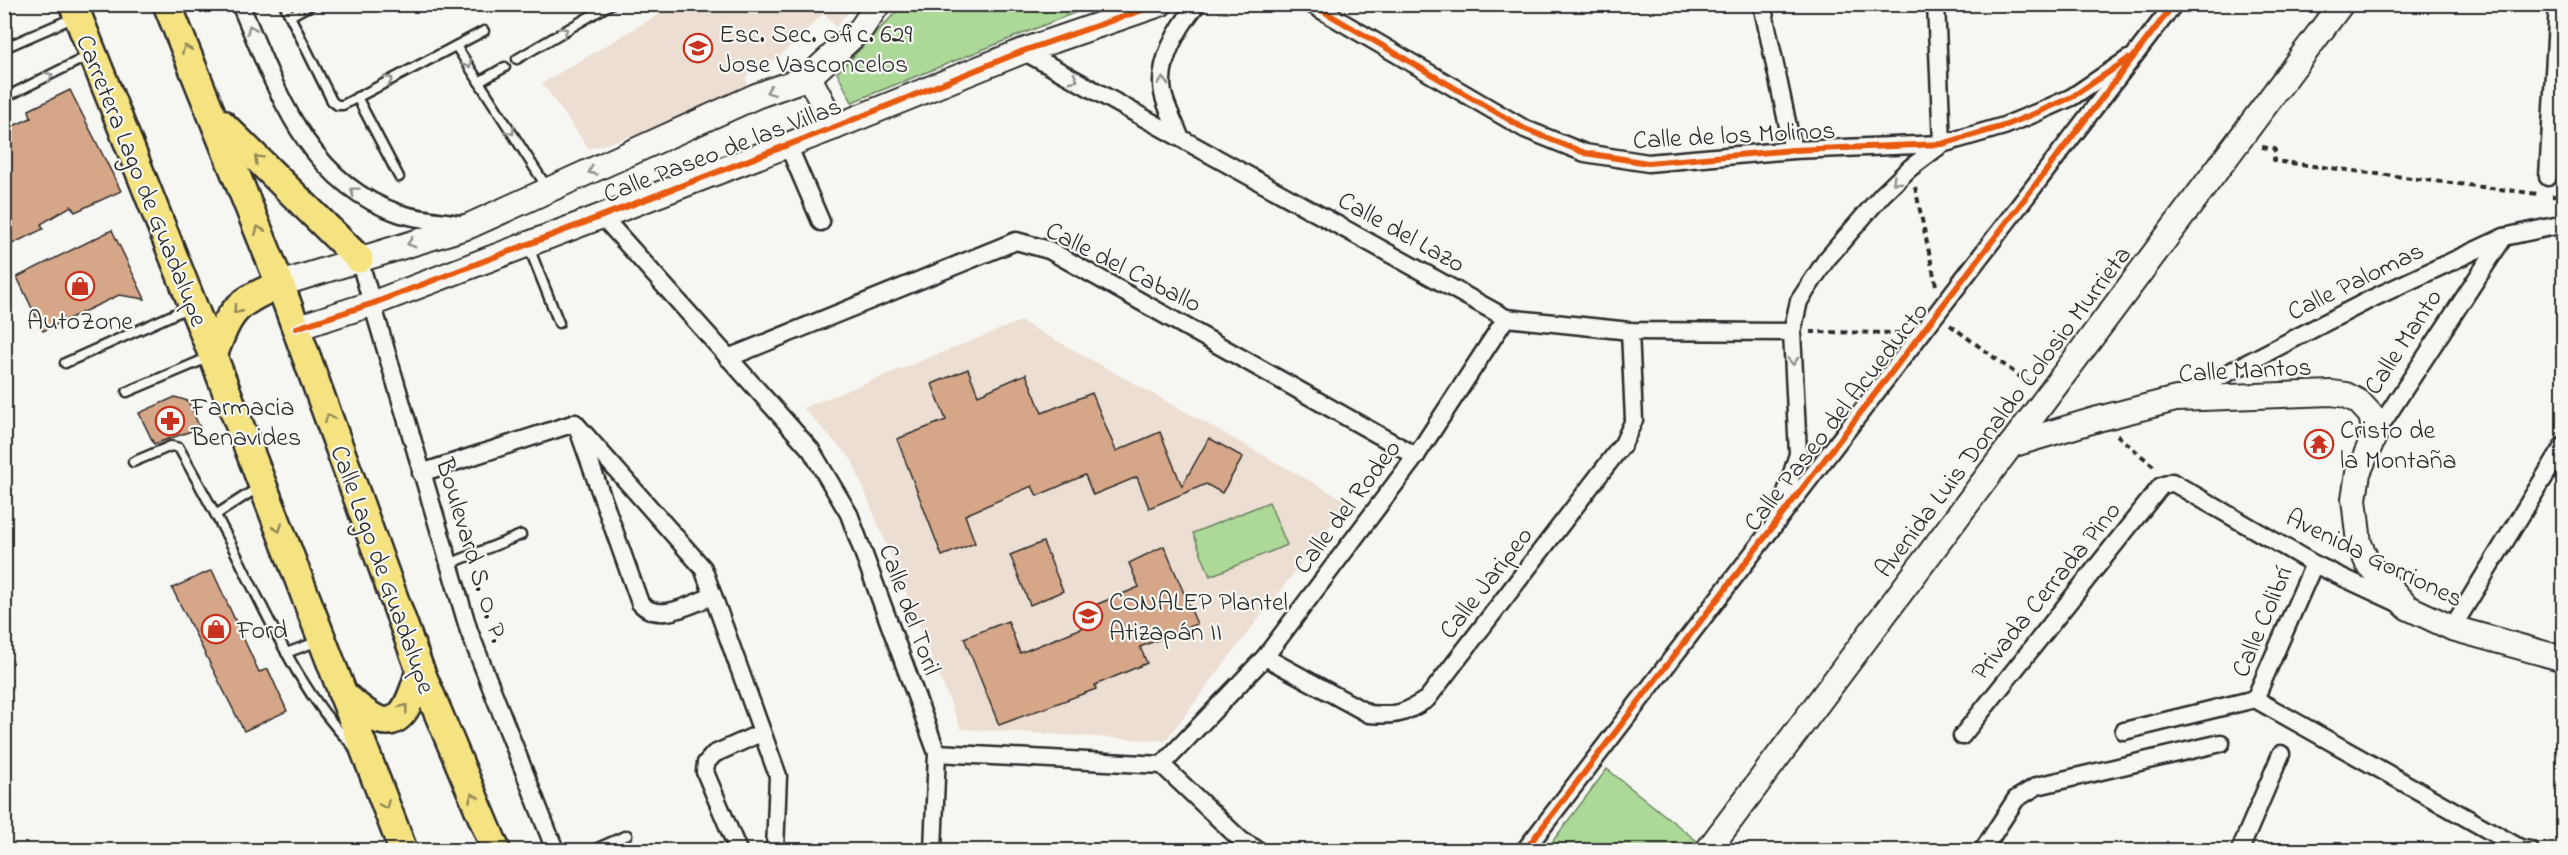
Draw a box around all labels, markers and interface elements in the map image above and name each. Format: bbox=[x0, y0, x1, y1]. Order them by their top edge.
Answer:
place label: Esc. Sec. Ofic. 629 Jose Vasconcelos bbox=[719, 17, 913, 85]
one-way arrow bbox=[246, 25, 258, 36]
one-way arrow bbox=[558, 27, 568, 39]
street label: Carretera Lago de Guadalupe bbox=[64, 29, 216, 333]
school or university icon: Esc. Sec. Ofic. 629 Jose Vasconcelos bbox=[682, 32, 714, 64]
one-way arrow bbox=[181, 45, 193, 56]
one-way arrow bbox=[460, 58, 472, 68]
one-way arrow bbox=[42, 71, 53, 83]
one-way arrow bbox=[1068, 72, 1078, 83]
one-way arrow bbox=[383, 76, 394, 87]
one-way arrow bbox=[1157, 77, 1170, 86]
one-way arrow bbox=[765, 84, 776, 97]
street label: Calle Paseo de las Villas bbox=[598, 89, 848, 215]
street label: Calle de los Molinos bbox=[1632, 113, 1836, 161]
one-way arrow bbox=[504, 124, 515, 135]
one-way arrow bbox=[254, 155, 265, 166]
one-way arrow bbox=[587, 163, 598, 175]
one-way arrow bbox=[1893, 174, 1903, 185]
street label: Calle del Lazo bbox=[1330, 183, 1471, 284]
one-way arrow bbox=[350, 187, 361, 198]
street label: Calle del Caballo bbox=[1038, 213, 1207, 324]
one-way arrow bbox=[254, 225, 266, 236]
street label: Calle Palomas bbox=[2281, 233, 2431, 332]
one-way arrow bbox=[406, 236, 417, 248]
street label: Avenida Luis Donaldo Colosio Murrieta bbox=[1867, 239, 2142, 587]
shop icon: AutoZone bbox=[64, 270, 96, 302]
street label: Calle Manto bbox=[2356, 282, 2453, 403]
street label: Calle Paseo del Acueducto bbox=[1736, 295, 1939, 541]
one-way arrow bbox=[233, 303, 244, 314]
place label: AutoZone bbox=[27, 304, 133, 342]
street label: Calle Mantos bbox=[2178, 350, 2313, 394]
one-way arrow bbox=[1787, 357, 1800, 366]
place label: Farmacia Benavides bbox=[190, 390, 301, 458]
pharmacy icon: Farmacia Benavides bbox=[154, 405, 186, 437]
one-way arrow bbox=[324, 413, 336, 424]
place label: Cristo de la Montaña bbox=[2340, 413, 2457, 481]
temple icon: Cristo de la Montaña bbox=[2303, 428, 2335, 460]
street label: Calle del Rodeo bbox=[1285, 432, 1412, 583]
street label: Calle Lago de Guadalupe bbox=[319, 440, 444, 700]
street label: Boulevard S. O. P. bbox=[424, 453, 516, 648]
street label: Privada Cerrada Pino bbox=[1963, 494, 2132, 690]
street label: Avenida Gorriones bbox=[2279, 500, 2469, 619]
street label: Calle Jaripeo bbox=[1431, 519, 1544, 648]
one-way arrow bbox=[271, 522, 283, 533]
street label: Calle del Toril bbox=[867, 539, 949, 681]
street label: Calle Colibrí bbox=[2223, 561, 2304, 684]
place label: CONALEP Plantel Atizapán II bbox=[1109, 585, 1288, 653]
school or university icon: CONALEP Plantel Atizapán II bbox=[1072, 600, 1104, 632]
shop icon: Ford bbox=[200, 613, 232, 645]
place label: Ford bbox=[236, 613, 288, 651]
one-way arrow bbox=[397, 704, 408, 715]
one-way arrow bbox=[468, 792, 480, 803]
one-way arrow bbox=[378, 799, 391, 810]

